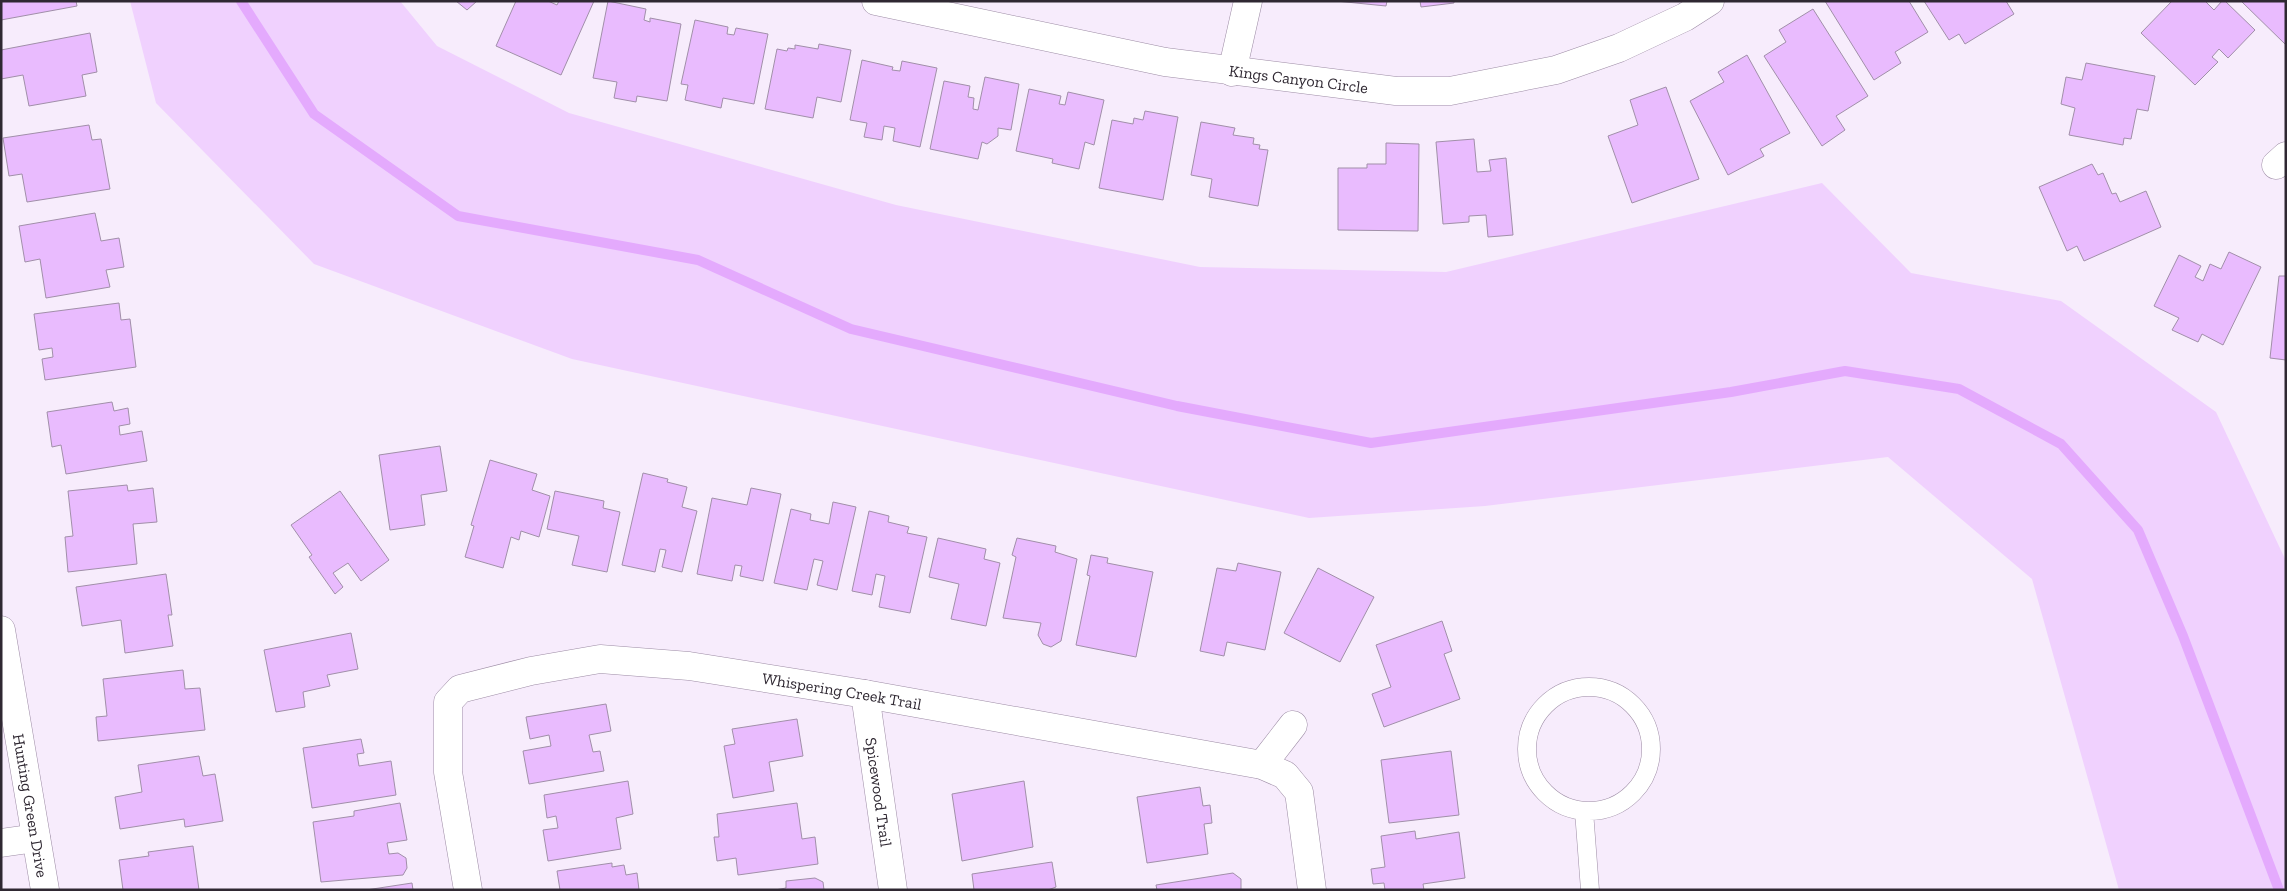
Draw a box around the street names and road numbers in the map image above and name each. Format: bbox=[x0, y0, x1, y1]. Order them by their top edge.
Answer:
street label: Kings Canyon Circle bbox=[1228, 61, 1369, 97]
street label: Whispering Creek Trail bbox=[761, 669, 923, 714]
street label: Hunting Green Drive bbox=[9, 732, 52, 879]
street label: Spicewood Trail bbox=[861, 736, 896, 848]

